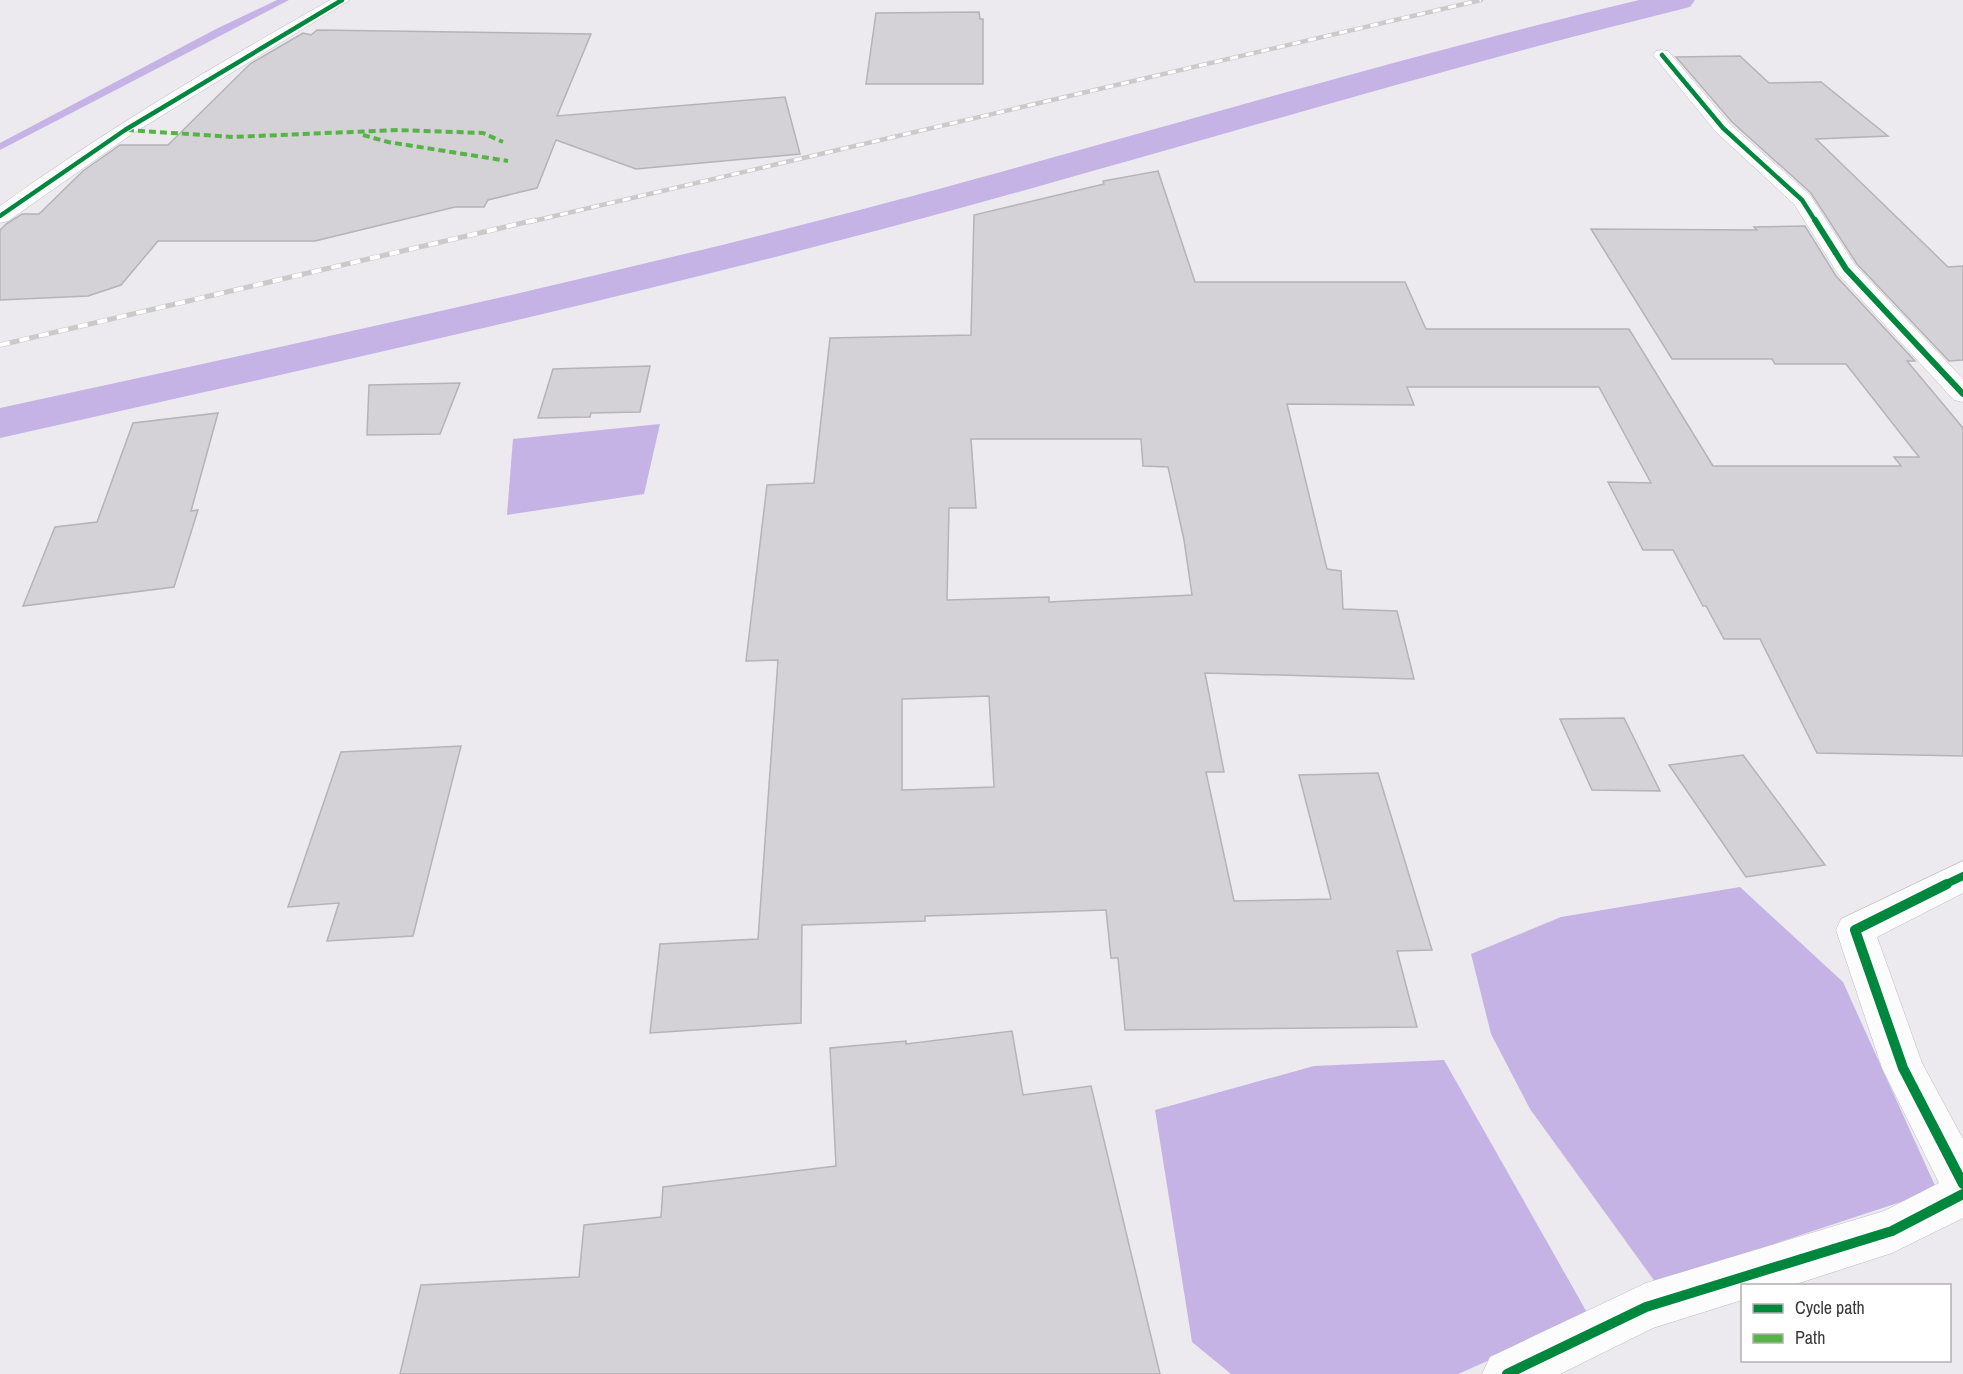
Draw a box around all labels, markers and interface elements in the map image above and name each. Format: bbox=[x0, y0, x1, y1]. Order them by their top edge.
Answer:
legend bbox=[1741, 1284, 1951, 1362]
text: Cycle path bbox=[1795, 1295, 1865, 1320]
text: Path bbox=[1795, 1325, 1825, 1350]

